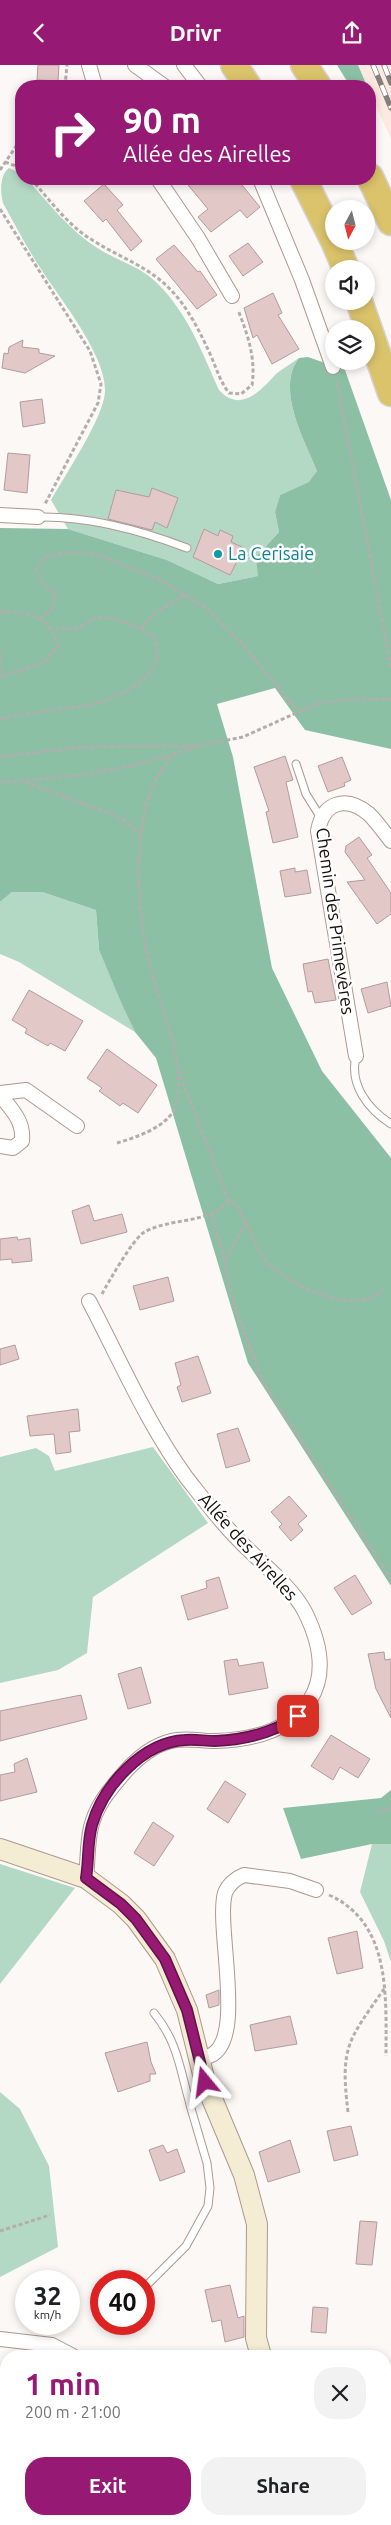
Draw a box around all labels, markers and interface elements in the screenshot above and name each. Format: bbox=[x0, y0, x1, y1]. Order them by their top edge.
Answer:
icon: back bbox=[25, 19, 53, 47]
icon: share bbox=[338, 19, 366, 47]
text: Drivr bbox=[170, 20, 221, 45]
icon: right bbox=[40, 100, 105, 165]
text: 90 m bbox=[123, 100, 201, 140]
text: Allée des Airelles bbox=[123, 141, 291, 166]
north arrow bbox=[325, 200, 375, 250]
map controls bbox=[325, 200, 375, 370]
button: sound bbox=[325, 260, 375, 310]
button: layers bbox=[325, 320, 375, 370]
place label: La Cerisaie bbox=[228, 543, 314, 563]
marker: La Cerisaie bbox=[212, 548, 224, 560]
street label: Chemin des Primevères bbox=[313, 826, 359, 1016]
street label: Allée des Airelles bbox=[195, 1489, 302, 1604]
pin bbox=[277, 1695, 319, 1737]
icon: arrive bbox=[284, 1702, 312, 1730]
position arrow bbox=[178, 2055, 230, 2107]
speed limit sign: 40 bbox=[90, 2270, 155, 2335]
text: 32 bbox=[33, 2282, 62, 2310]
text: km/h bbox=[34, 2308, 61, 2321]
text: 1 min bbox=[25, 2367, 101, 2401]
button: close bbox=[314, 2367, 366, 2419]
text: 200 m · 21:00 bbox=[25, 2403, 121, 2421]
button: Exit bbox=[25, 2457, 191, 2515]
button: Share bbox=[201, 2457, 366, 2515]

